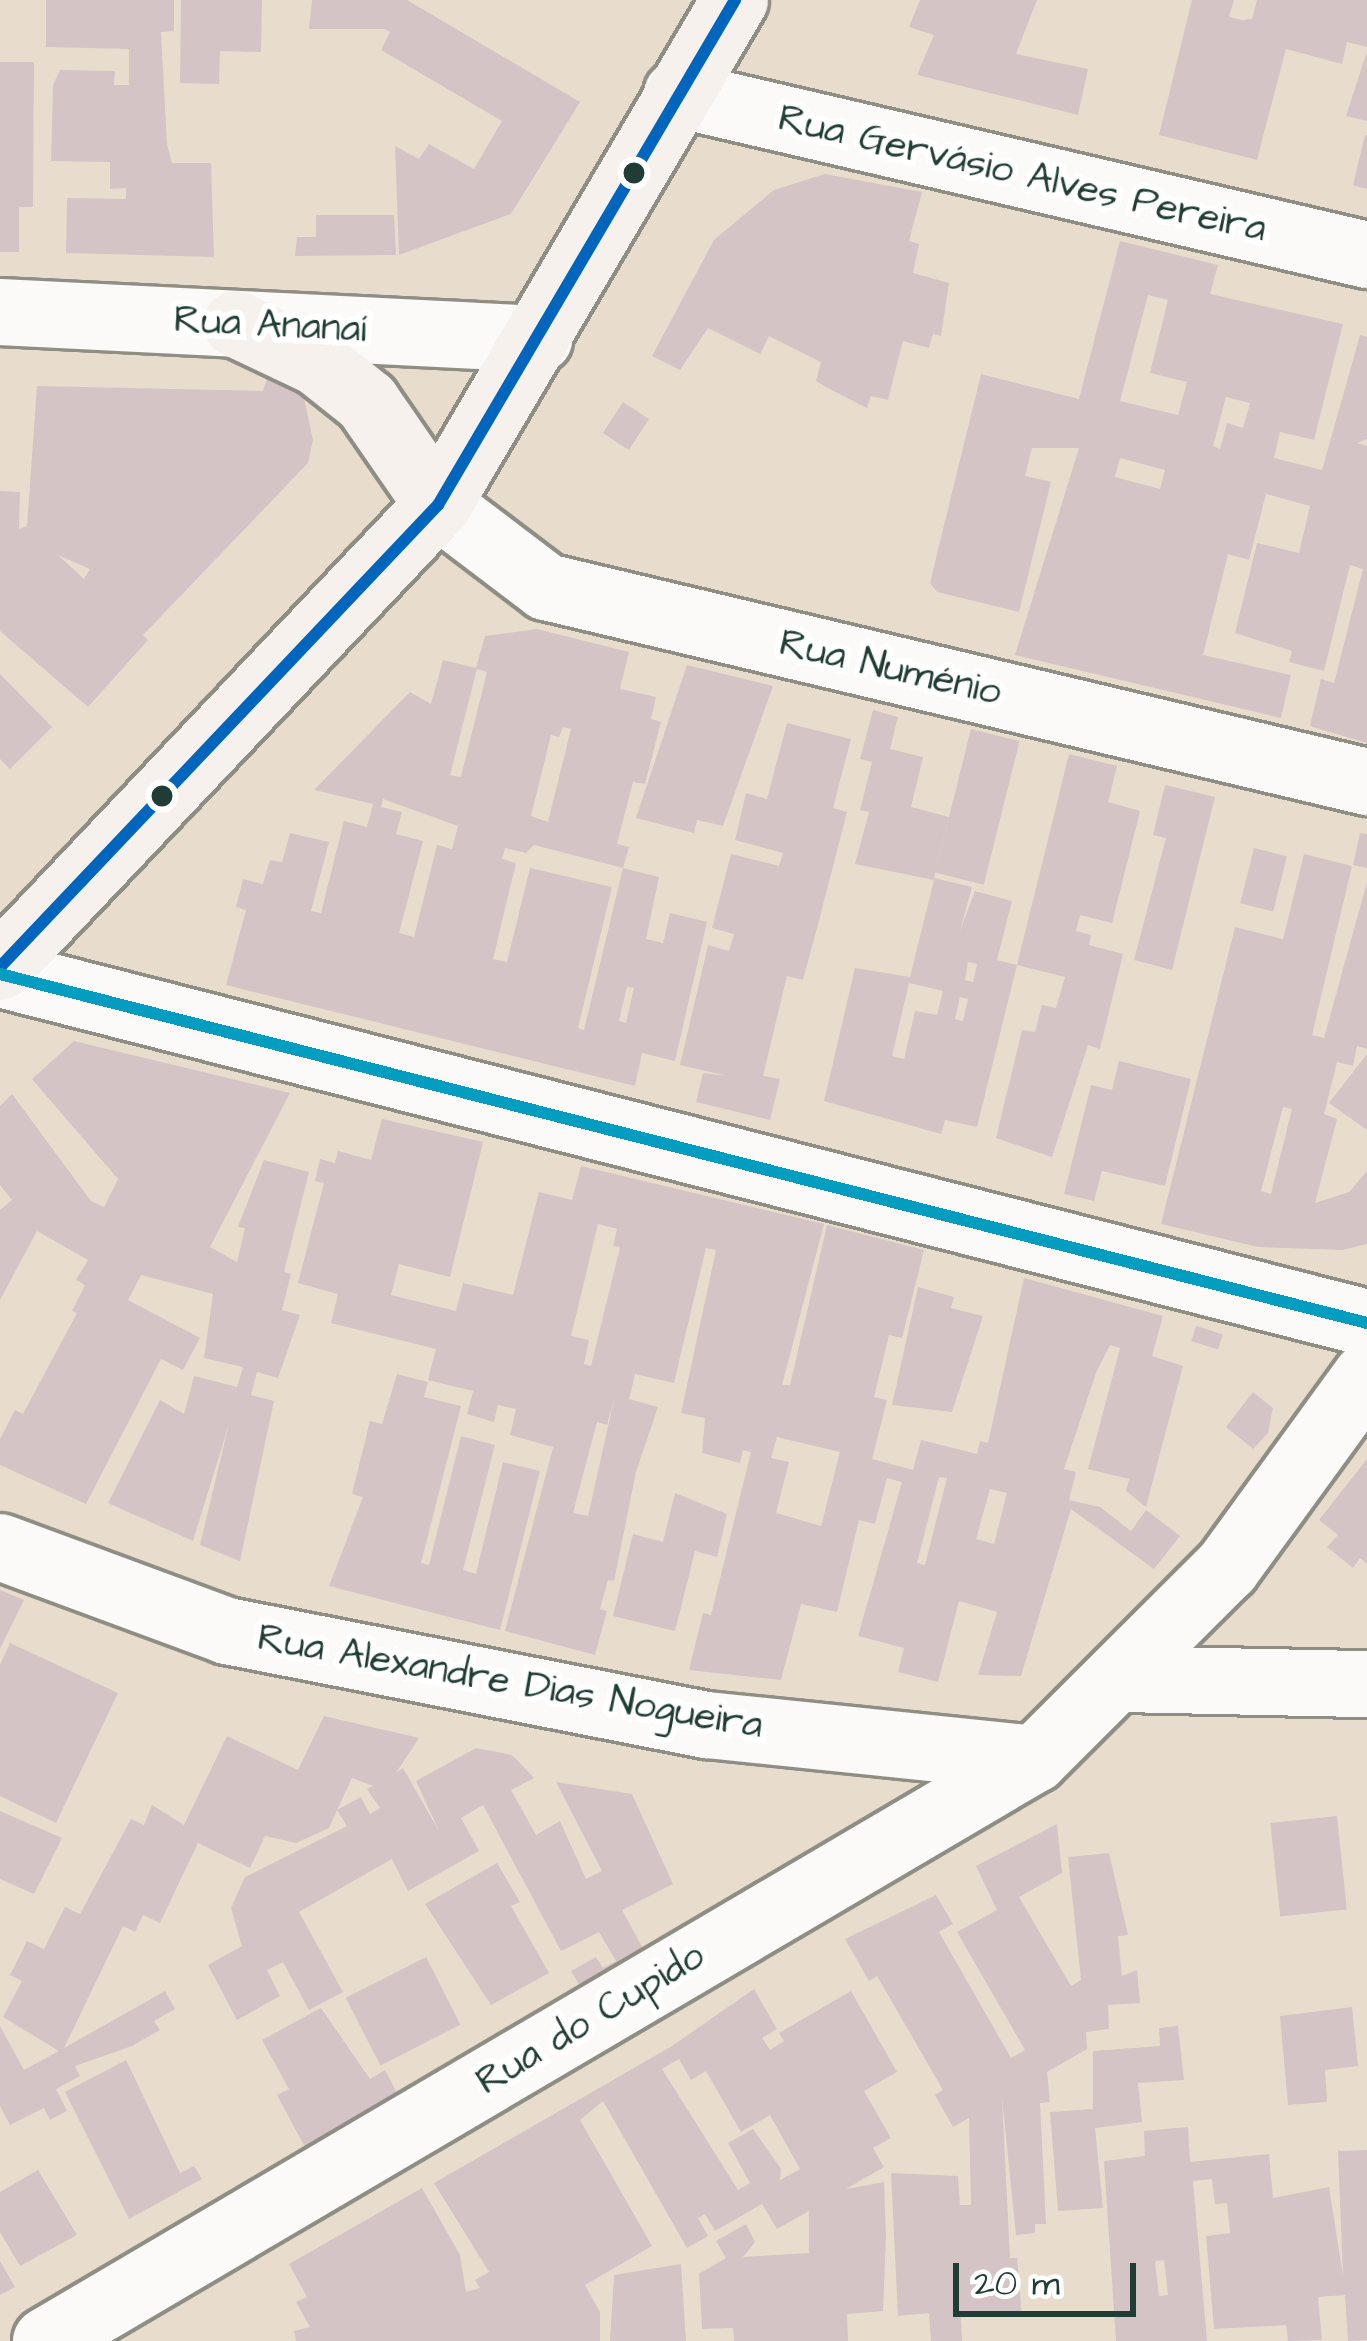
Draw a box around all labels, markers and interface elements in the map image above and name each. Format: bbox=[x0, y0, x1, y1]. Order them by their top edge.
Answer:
street label: Rua Gervásio Alves Pereira bbox=[773, 96, 1271, 254]
unlabelled marker bbox=[623, 162, 645, 184]
street label: Rua Ananaí bbox=[173, 298, 367, 354]
street label: Rua Numénio bbox=[775, 621, 1005, 717]
unlabelled marker bbox=[151, 785, 173, 807]
street label: Rua Alexandre Dias Nogueira bbox=[254, 1615, 766, 1751]
street label: Rua do Cupido bbox=[469, 1934, 713, 2106]
scale bar bbox=[959, 2239, 1142, 2313]
text: 20 m bbox=[974, 2258, 1060, 2309]

